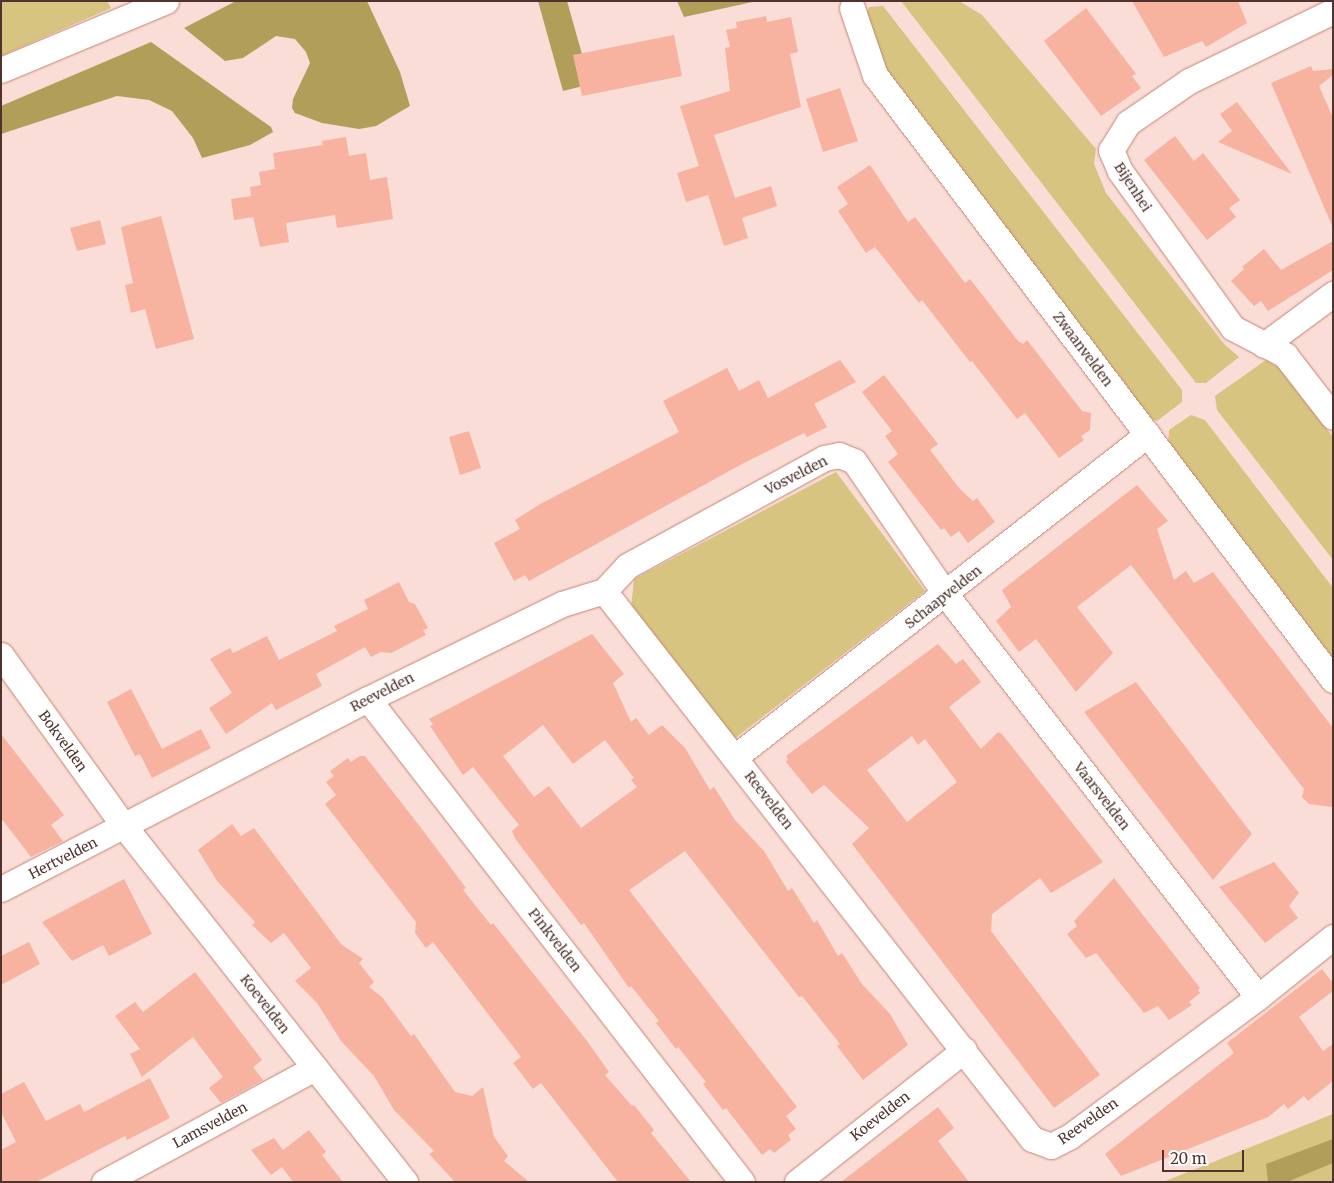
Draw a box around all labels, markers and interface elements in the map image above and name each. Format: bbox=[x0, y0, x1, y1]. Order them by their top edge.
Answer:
street label: Bijenhei bbox=[1111, 159, 1155, 215]
street label: Zwaanvelden bbox=[1050, 308, 1116, 390]
street label: Vosvelden bbox=[762, 452, 830, 498]
street label: Schaapvelden bbox=[901, 562, 985, 632]
street label: Reevelden bbox=[347, 669, 417, 715]
street label: Bokvelden bbox=[35, 707, 91, 775]
street label: Vaarsvelden bbox=[1070, 759, 1134, 833]
street label: Reevelden bbox=[741, 768, 797, 832]
street label: Hertvelden bbox=[26, 834, 100, 882]
street label: Pinkvelden bbox=[525, 905, 585, 975]
street label: Koevelden bbox=[237, 971, 293, 1037]
street label: Koevelden bbox=[847, 1088, 913, 1144]
street label: Reevelden bbox=[1055, 1094, 1121, 1148]
street label: Lamsvelden bbox=[170, 1098, 250, 1152]
scale bar bbox=[1164, 1140, 1246, 1172]
text: 20 m bbox=[1170, 1149, 1207, 1168]

